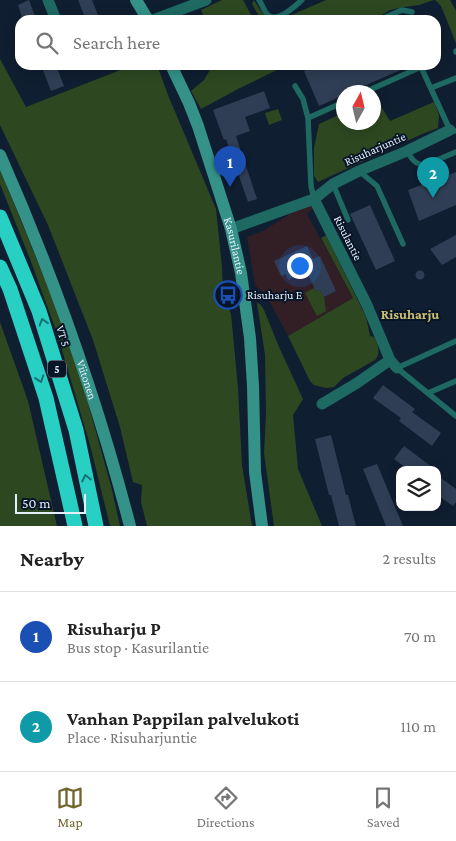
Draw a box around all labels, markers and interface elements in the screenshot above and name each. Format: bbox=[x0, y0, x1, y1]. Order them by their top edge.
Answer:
search box bbox=[15, 15, 441, 70]
icon: search bbox=[33, 29, 61, 57]
text: Search here bbox=[73, 32, 160, 53]
north arrow bbox=[336, 85, 381, 130]
street label: Risuharjuntie bbox=[342, 129, 408, 169]
pin: 1 bbox=[214, 146, 246, 187]
pin: 2 bbox=[417, 157, 449, 198]
street label: Risulantie bbox=[331, 213, 365, 263]
street label: Kasurilantie bbox=[221, 215, 248, 276]
your location bbox=[287, 253, 313, 279]
bus stop icon: Risuharju E bbox=[213, 280, 243, 310]
place label: Risuharju E bbox=[247, 288, 303, 302]
district label: Risuharju bbox=[381, 306, 439, 323]
one-way arrow bbox=[38, 318, 48, 326]
street label: VT 5 bbox=[53, 324, 73, 348]
street label: Viitonen bbox=[74, 358, 100, 402]
road number: 5 bbox=[48, 360, 66, 378]
one-way arrow bbox=[34, 374, 44, 382]
map controls bbox=[396, 466, 441, 511]
button: layers bbox=[396, 466, 441, 511]
one-way arrow bbox=[81, 474, 92, 483]
scale bar bbox=[15, 491, 86, 514]
text: 50 m bbox=[22, 495, 50, 511]
text: Nearby bbox=[20, 547, 84, 571]
text: 2 results bbox=[383, 550, 436, 567]
text: Risuharju P bbox=[67, 618, 161, 639]
text: 1 bbox=[33, 628, 39, 645]
text: 70 m bbox=[404, 628, 436, 645]
text: Bus stop · Kasurilantie bbox=[67, 639, 209, 656]
text: Vanhan Pappilan palvelukoti bbox=[67, 708, 299, 729]
text: 2 bbox=[32, 718, 40, 735]
text: 110 m bbox=[400, 718, 436, 735]
text: Place · Risuharjuntie bbox=[67, 729, 197, 746]
tab: Map bbox=[56, 784, 84, 830]
tab: Directions bbox=[197, 784, 255, 830]
tab: Saved bbox=[367, 784, 400, 830]

